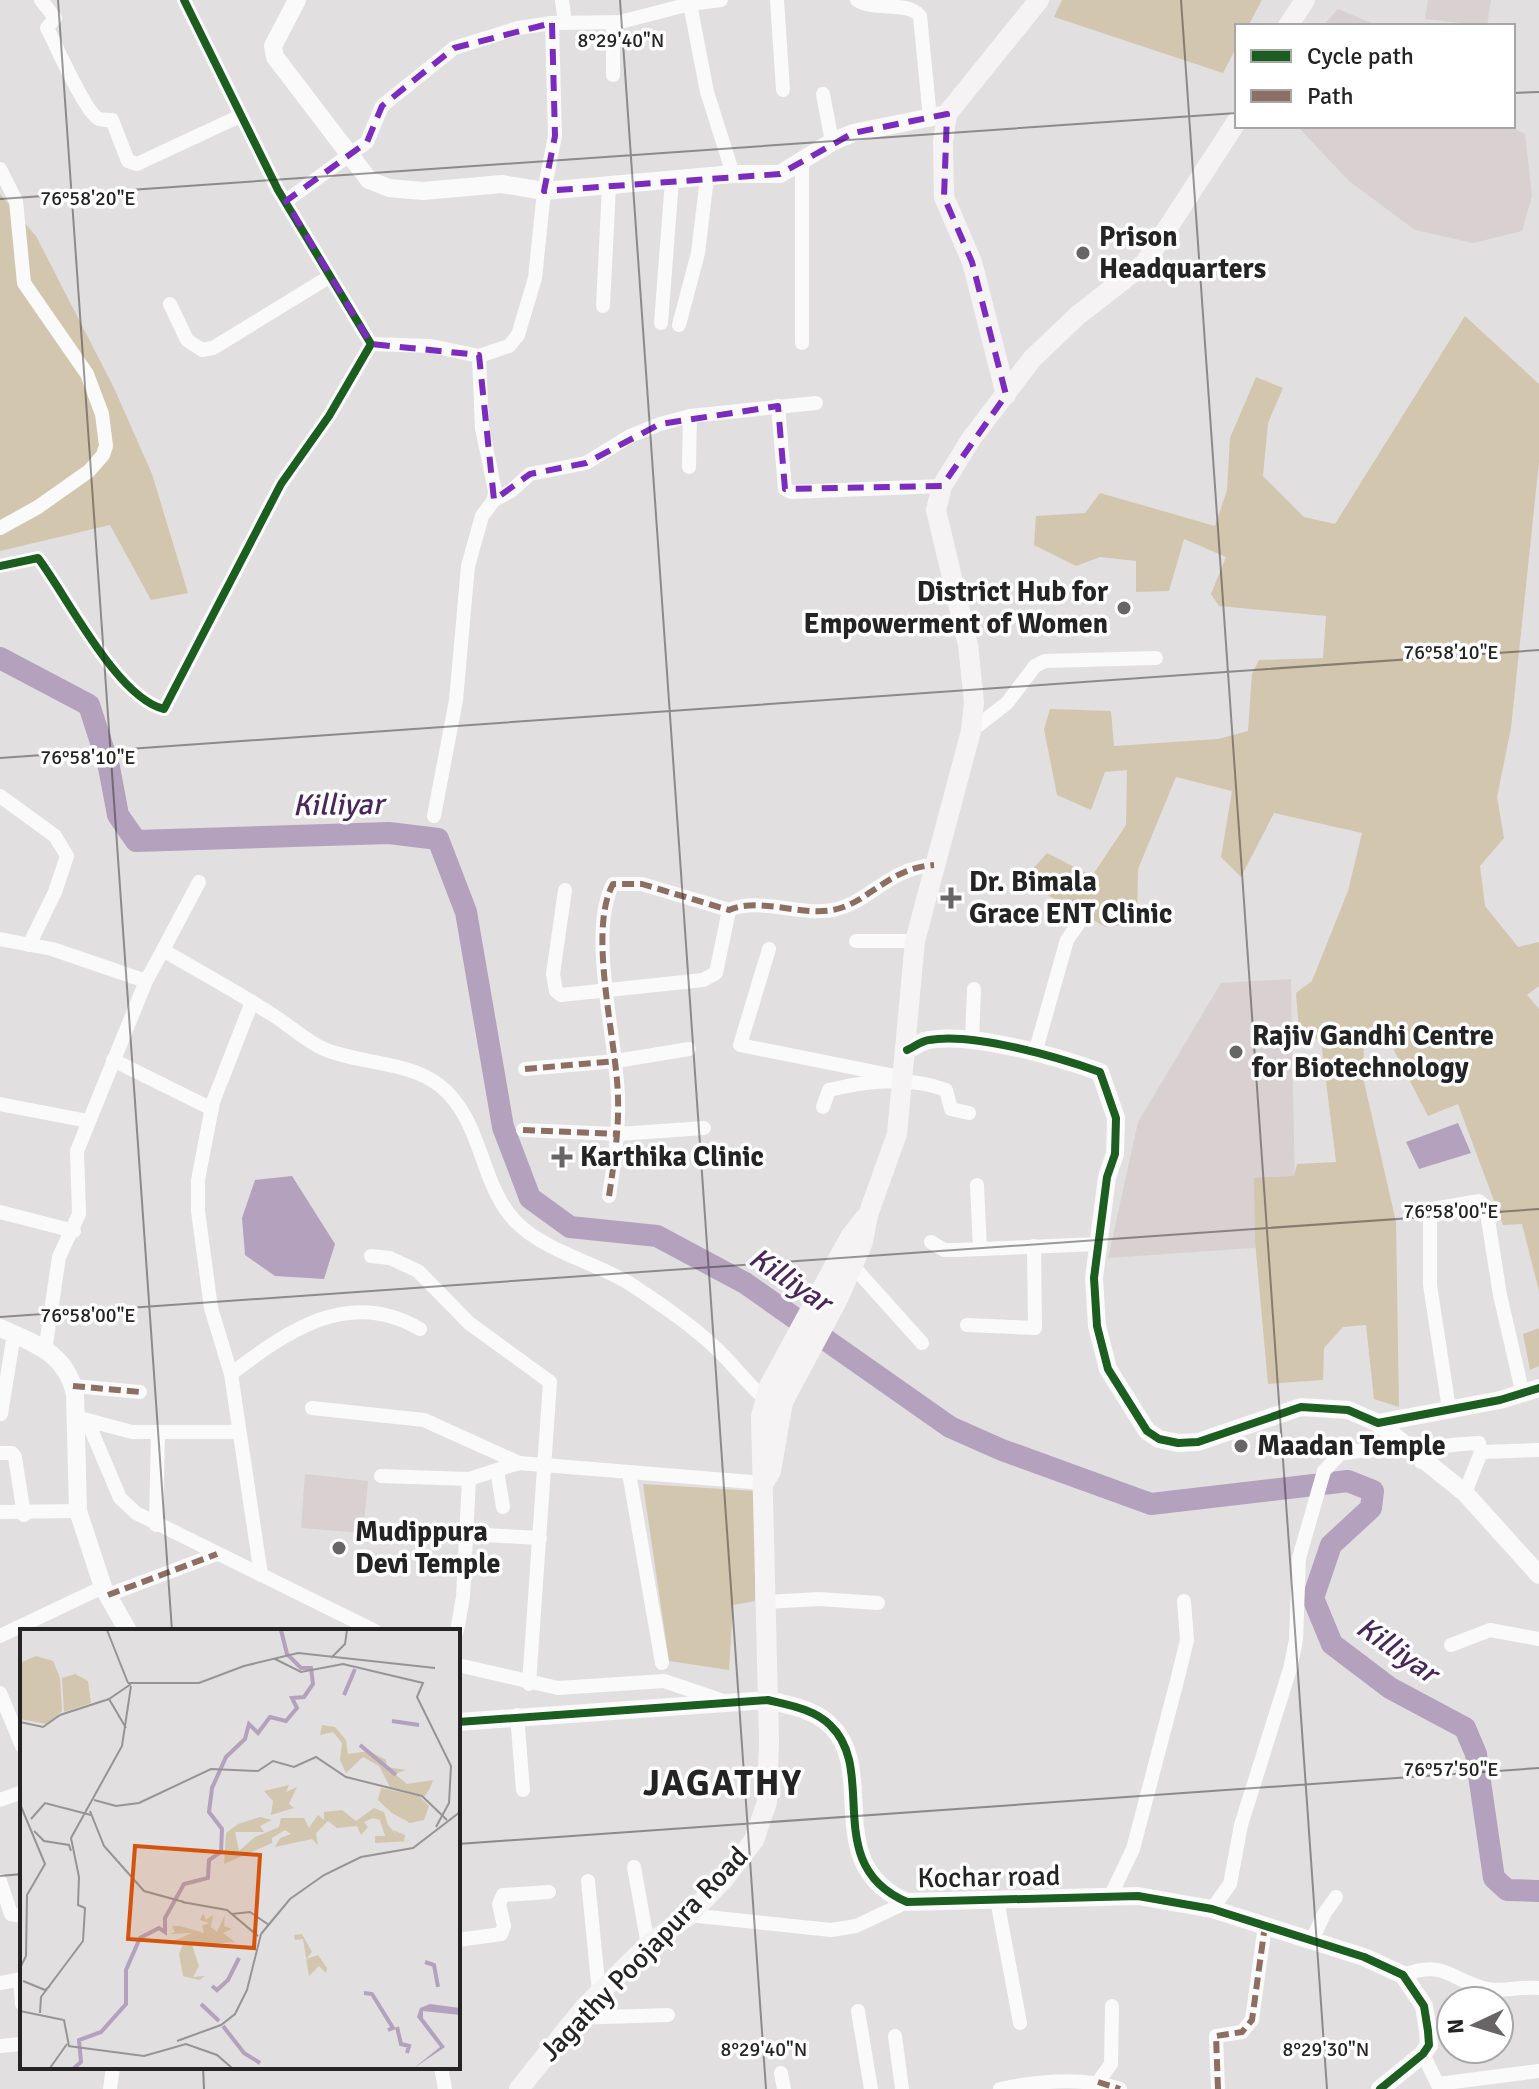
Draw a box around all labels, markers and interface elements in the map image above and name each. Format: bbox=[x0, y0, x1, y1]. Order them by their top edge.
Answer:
legend bbox=[1235, 24, 1515, 128]
text: 8°29'40"N bbox=[578, 28, 664, 53]
text: Cycle path bbox=[1307, 41, 1414, 71]
text: Path bbox=[1307, 81, 1353, 111]
text: 76°58'20"E bbox=[40, 186, 136, 211]
place label: Prison Headquarters bbox=[1099, 220, 1266, 286]
marker: Prison Headquarters bbox=[1074, 244, 1092, 262]
place label: District Hub for Empowerment of Women bbox=[804, 575, 1109, 641]
marker: District Hub for Empowerment of Women bbox=[1115, 599, 1133, 617]
text: 76°58'10"E bbox=[1403, 640, 1499, 665]
text: 76°58'10"E bbox=[40, 745, 136, 770]
water label: Killiyar bbox=[292, 786, 388, 824]
place label: Dr. Bimala Grace ENT Clinic bbox=[969, 865, 1172, 931]
marker: Dr. Bimala Grace ENT Clinic bbox=[940, 887, 962, 909]
place label: Rajiv Gandhi Centre for Biotechnology bbox=[1251, 1019, 1494, 1085]
marker: Rajiv Gandhi Centre for Biotechnology bbox=[1227, 1043, 1245, 1061]
place label: Karthika Clinic bbox=[580, 1140, 764, 1174]
marker: Karthika Clinic bbox=[551, 1146, 573, 1168]
text: 76°58'00"E bbox=[1403, 1199, 1499, 1224]
water label: Killiyar bbox=[742, 1239, 841, 1323]
text: 76°58'00"E bbox=[40, 1303, 136, 1328]
place label: Maadan Temple bbox=[1257, 1429, 1446, 1463]
marker: Maadan Temple bbox=[1232, 1437, 1250, 1455]
place label: Mudippura Devi Temple bbox=[355, 1515, 501, 1581]
marker: Mudippura Devi Temple bbox=[330, 1539, 348, 1557]
water label: Killiyar bbox=[1349, 1609, 1448, 1693]
inset map bbox=[20, 1629, 460, 2069]
text: 76°57'50"E bbox=[1403, 1757, 1499, 1782]
district label: JAGATHY bbox=[643, 1761, 803, 1806]
street label: Jagathy Poojapura Road bbox=[533, 1840, 755, 2068]
street label: Kochar road bbox=[917, 1859, 1061, 1895]
north arrow bbox=[1435, 1985, 1515, 2065]
text: N bbox=[1442, 2018, 1470, 2035]
text: 8°29'40"N bbox=[721, 2037, 807, 2062]
text: 8°29'30"N bbox=[1283, 2037, 1369, 2062]

